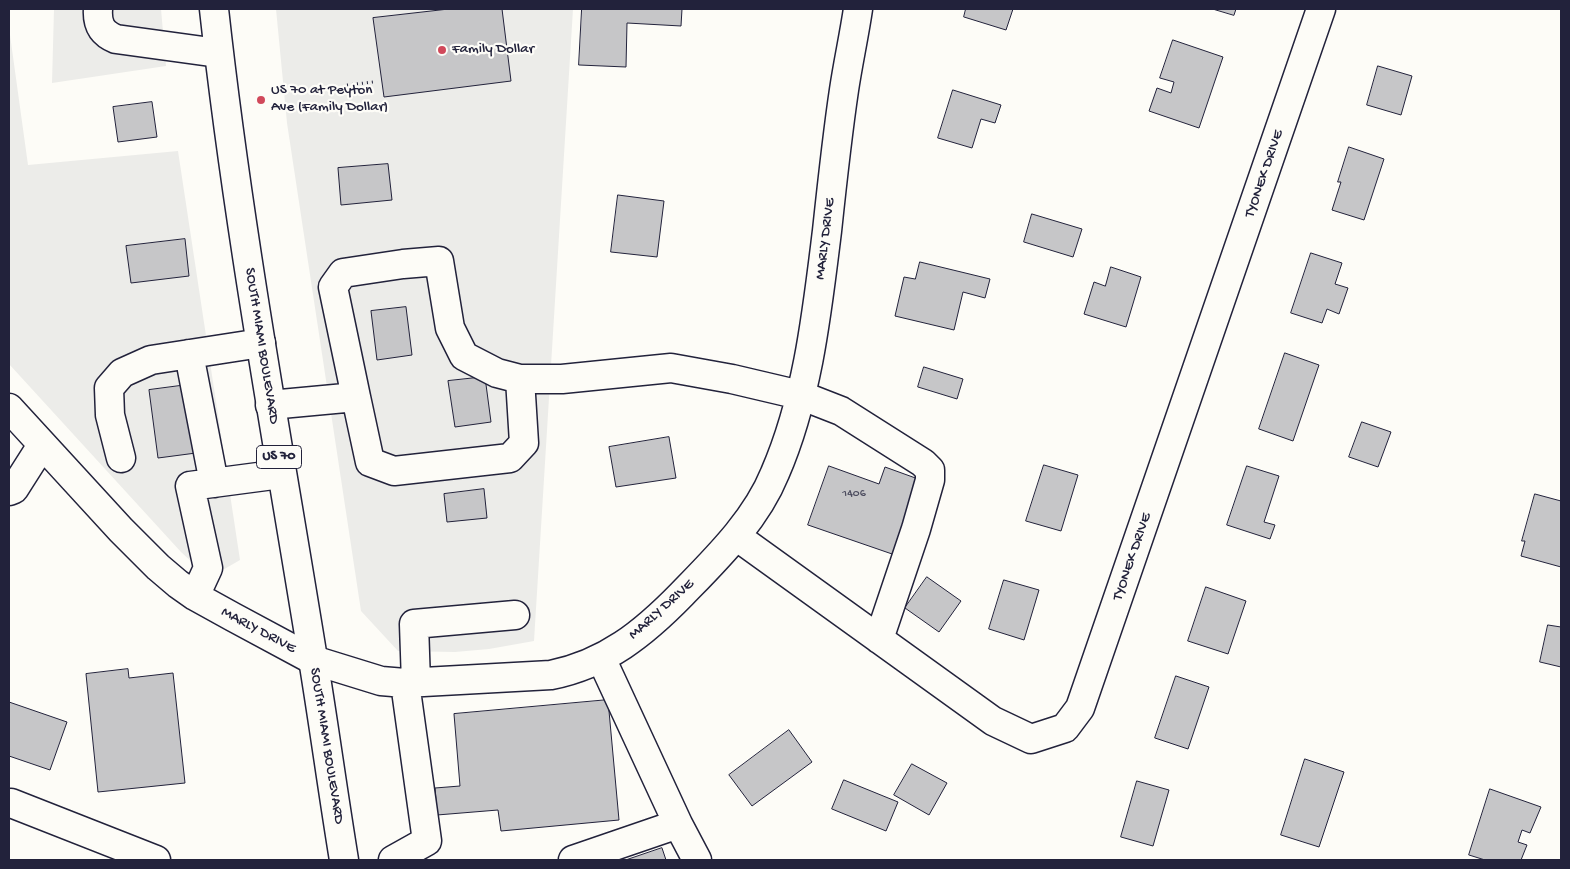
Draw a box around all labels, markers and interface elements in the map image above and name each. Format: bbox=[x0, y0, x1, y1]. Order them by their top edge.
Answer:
place label: Family Dollar bbox=[452, 41, 534, 59]
marker: Family Dollar bbox=[436, 44, 448, 56]
place label: US 70 at Peyton Ave (Family Dollar) bbox=[271, 82, 388, 117]
marker: US 70 at Peyton Ave (Family Dollar) bbox=[255, 94, 267, 106]
street label: TYONEK DRIVE bbox=[1242, 128, 1288, 220]
street label: MARLY DRIVE bbox=[812, 197, 840, 281]
street label: SOUTH MIAMI BOULEVARD bbox=[240, 267, 282, 425]
road number: US 70 bbox=[256, 446, 302, 468]
house number: 1406 bbox=[842, 487, 866, 501]
street label: TYONEK DRIVE bbox=[1110, 511, 1156, 603]
street label: MARLY DRIVE bbox=[625, 576, 699, 644]
street label: MARLY DRIVE bbox=[218, 604, 298, 658]
street label: SOUTH MIAMI BOULEVARD bbox=[305, 667, 347, 825]

